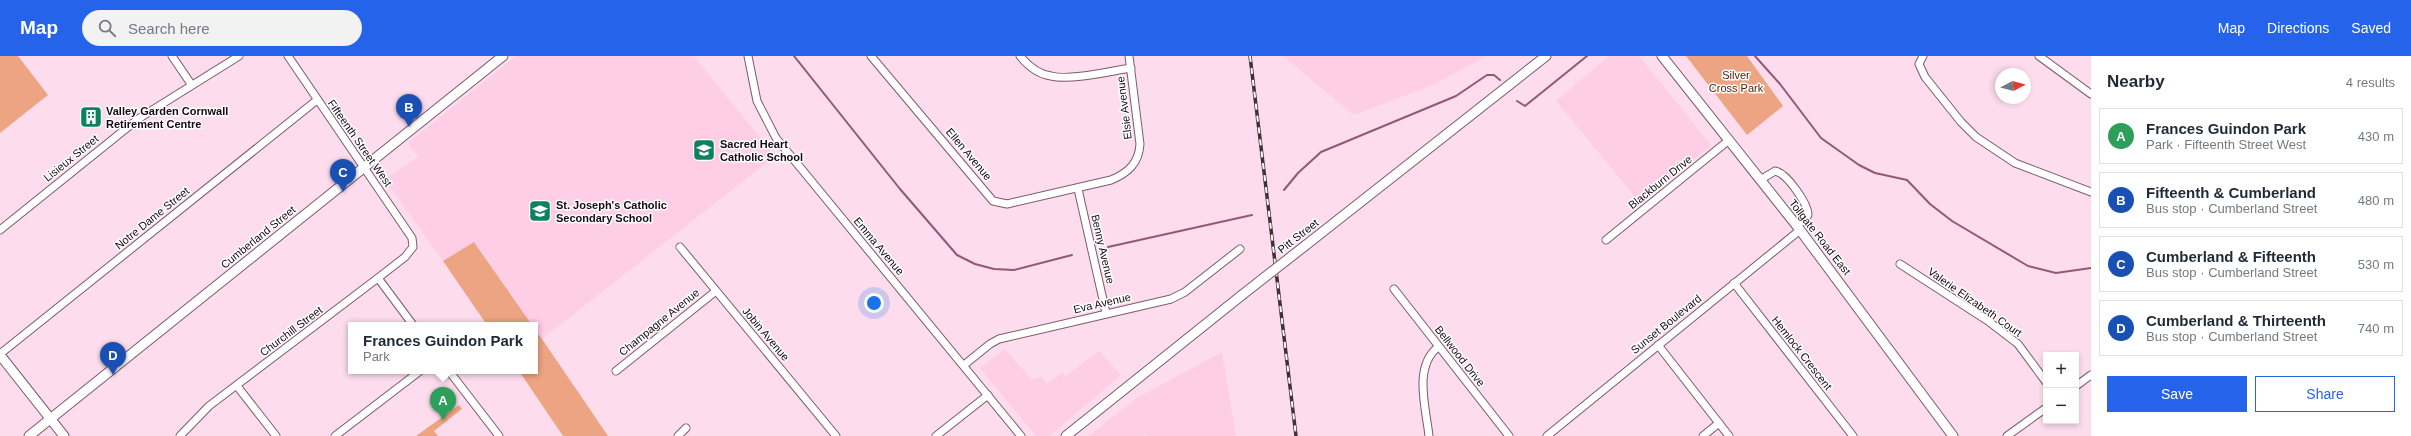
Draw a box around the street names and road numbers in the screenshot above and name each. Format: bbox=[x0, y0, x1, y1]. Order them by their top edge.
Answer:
street label: Elsie Avenue bbox=[1114, 76, 1134, 140]
street label: Fifteenth Street West bbox=[326, 97, 394, 189]
street label: Ellen Avenue bbox=[944, 126, 994, 182]
street label: Lisieux Street bbox=[41, 132, 101, 184]
street label: Blackburn Drive bbox=[1626, 153, 1694, 211]
street label: Notre Dame Street bbox=[113, 184, 191, 252]
street label: Tollgate Road East bbox=[1787, 197, 1853, 277]
street label: Cumberland Street bbox=[218, 203, 298, 271]
street label: Benny Avenue bbox=[1089, 213, 1117, 285]
street label: Emma Avenue bbox=[851, 215, 907, 277]
street label: Pitt Street bbox=[1275, 216, 1321, 256]
street label: Valerie Elizabeth Court bbox=[1926, 265, 2024, 339]
street label: Champagne Avenue bbox=[617, 286, 701, 358]
street label: Eva Avenue bbox=[1072, 291, 1132, 315]
street label: Sunset Boulevard bbox=[1628, 292, 1704, 356]
street label: Churchill Street bbox=[257, 304, 325, 358]
street label: Jobin Avenue bbox=[740, 305, 792, 363]
street label: Hemlock Crescent bbox=[1770, 314, 1834, 392]
street label: Bellwood Drive bbox=[1433, 323, 1487, 389]

